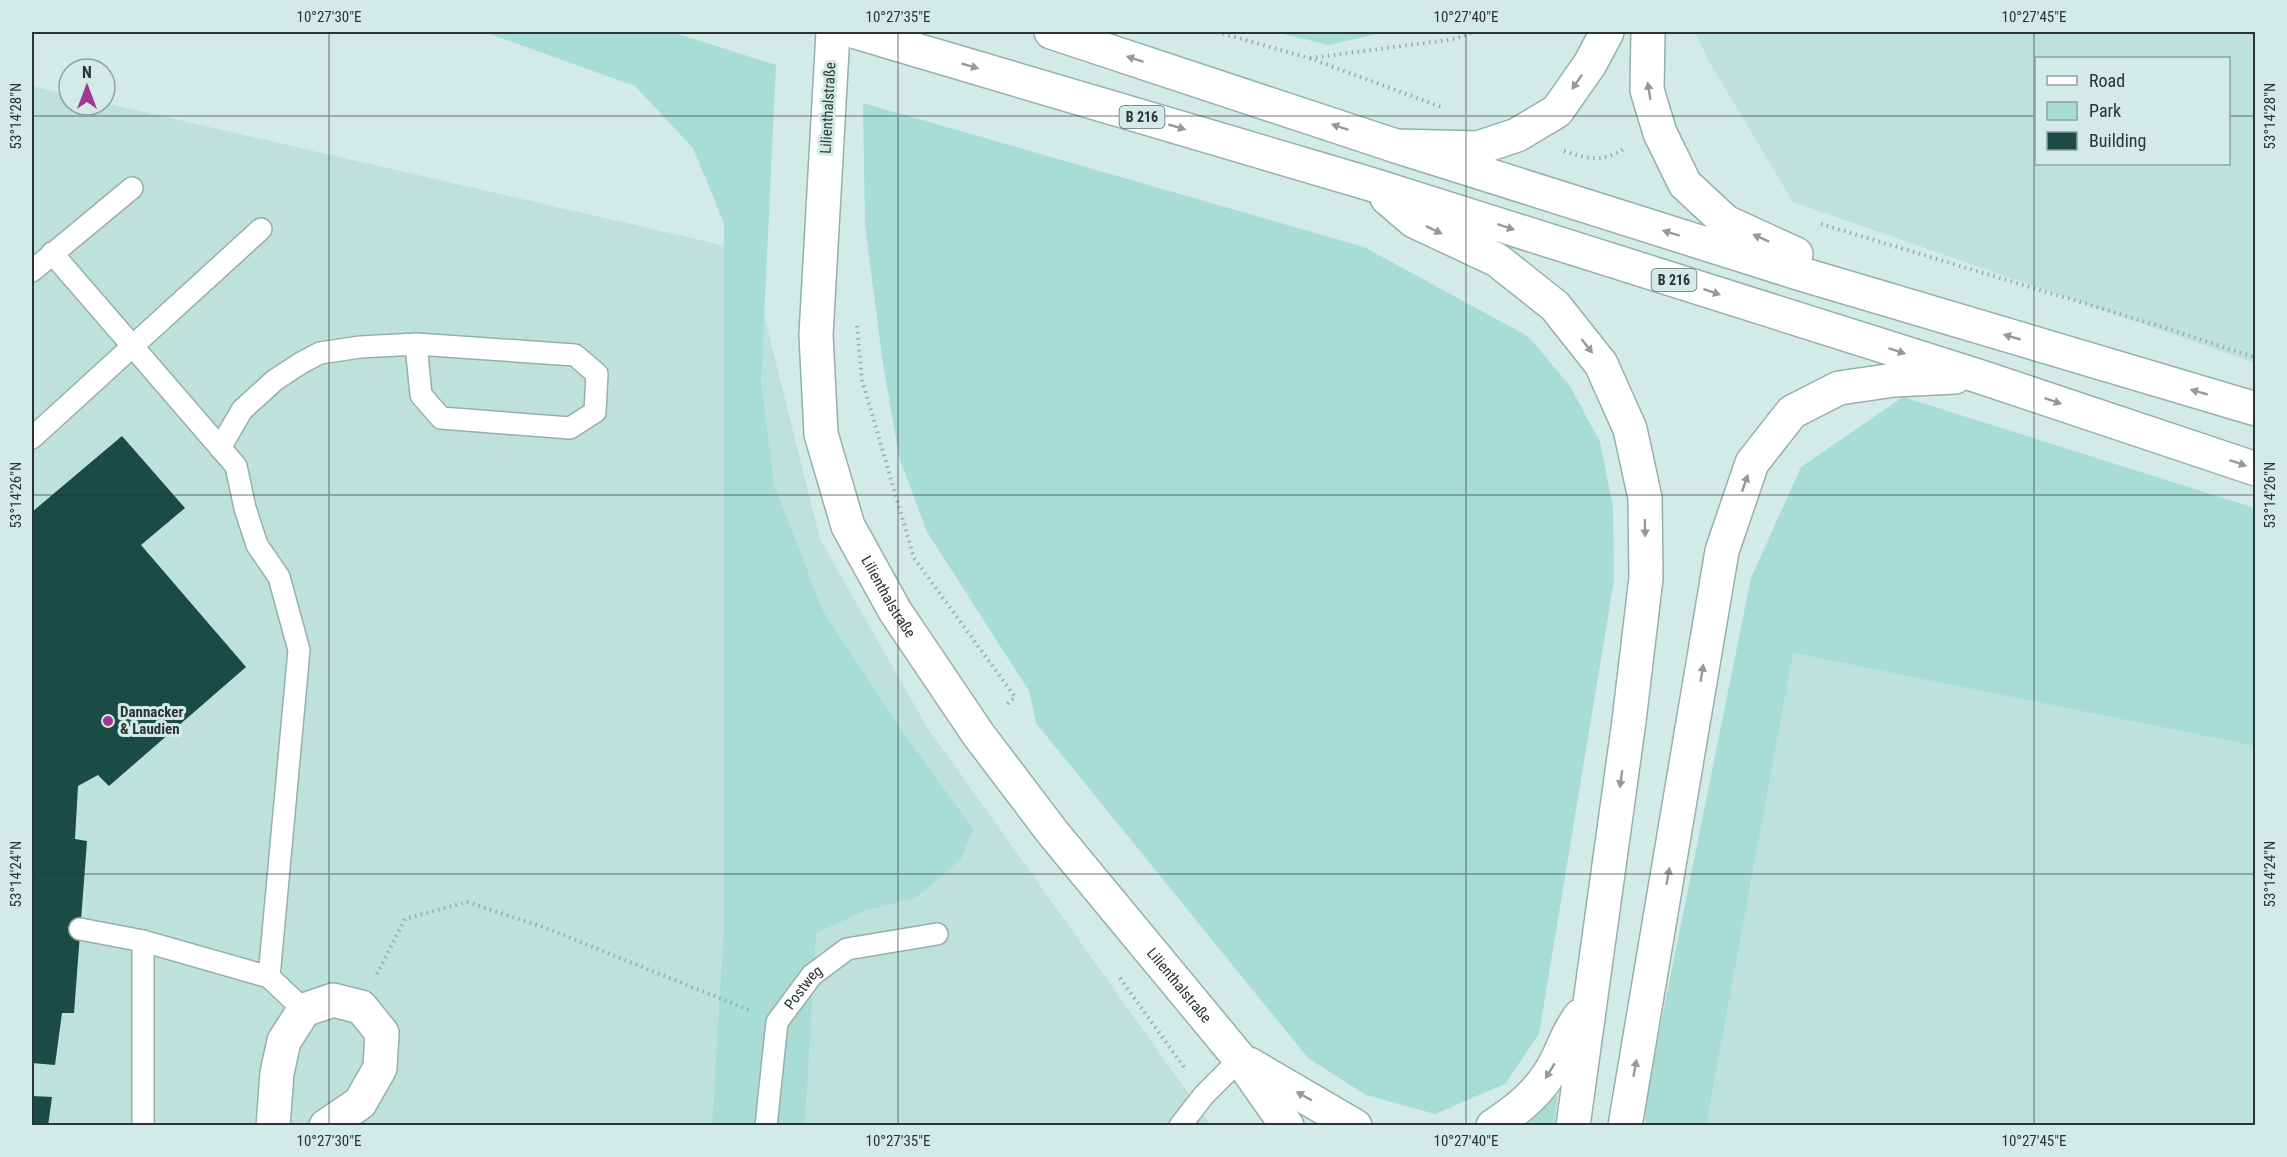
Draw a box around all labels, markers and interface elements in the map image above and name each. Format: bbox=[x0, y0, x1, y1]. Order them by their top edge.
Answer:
text: 10°27'30"E bbox=[297, 8, 361, 26]
text: 10°27'35"E bbox=[866, 8, 930, 26]
text: 10°27'40"E bbox=[1434, 8, 1498, 26]
text: 10°27'45"E bbox=[2002, 8, 2066, 26]
one-way arrow bbox=[1126, 54, 1144, 64]
north arrow bbox=[57, 57, 117, 117]
legend bbox=[2035, 57, 2230, 165]
street label: Lilienthalstraße bbox=[817, 62, 839, 154]
one-way arrow bbox=[961, 62, 979, 71]
text: N bbox=[82, 63, 92, 82]
text: Road bbox=[2089, 70, 2125, 91]
one-way arrow bbox=[1572, 74, 1583, 90]
one-way arrow bbox=[1644, 81, 1653, 100]
text: 53°14'28"N bbox=[7, 83, 25, 149]
text: 53°14'28"N bbox=[2261, 83, 2279, 149]
text: Park bbox=[2089, 100, 2121, 121]
road number: B 216 bbox=[1120, 106, 1164, 128]
one-way arrow bbox=[1331, 122, 1349, 132]
one-way arrow bbox=[1168, 123, 1186, 132]
text: Building bbox=[2089, 130, 2146, 151]
one-way arrow bbox=[1497, 223, 1515, 232]
one-way arrow bbox=[1425, 226, 1442, 235]
one-way arrow bbox=[1662, 228, 1680, 237]
one-way arrow bbox=[1752, 233, 1770, 242]
road number: B 216 bbox=[1652, 269, 1696, 291]
one-way arrow bbox=[1703, 288, 1721, 297]
one-way arrow bbox=[2003, 332, 2021, 341]
one-way arrow bbox=[1580, 338, 1593, 354]
one-way arrow bbox=[1888, 347, 1906, 356]
one-way arrow bbox=[2190, 387, 2208, 396]
one-way arrow bbox=[2044, 397, 2062, 407]
one-way arrow bbox=[2229, 459, 2247, 469]
text: 53°14'26"N bbox=[7, 462, 25, 528]
text: 53°14'26"N bbox=[2261, 462, 2279, 528]
one-way arrow bbox=[1740, 474, 1750, 492]
one-way arrow bbox=[1641, 519, 1650, 538]
street label: Lilienthalstraße bbox=[857, 553, 919, 641]
one-way arrow bbox=[1698, 663, 1707, 682]
place label: Dannacker & Laudien bbox=[120, 703, 183, 738]
marker: Dannacker & Laudien bbox=[101, 714, 115, 728]
one-way arrow bbox=[1616, 769, 1625, 788]
text: 53°14'24"N bbox=[7, 841, 25, 907]
text: 53°14'24"N bbox=[2261, 841, 2279, 907]
one-way arrow bbox=[1664, 866, 1673, 885]
street label: Lilienthalstraße bbox=[1143, 944, 1215, 1026]
street label: Postweg bbox=[780, 962, 826, 1013]
one-way arrow bbox=[1631, 1058, 1640, 1077]
one-way arrow bbox=[1545, 1063, 1556, 1079]
one-way arrow bbox=[1296, 1092, 1313, 1102]
text: 10°27'30"E bbox=[297, 1132, 361, 1150]
text: 10°27'35"E bbox=[866, 1132, 930, 1150]
text: 10°27'40"E bbox=[1434, 1132, 1498, 1150]
text: 10°27'45"E bbox=[2002, 1132, 2066, 1150]

